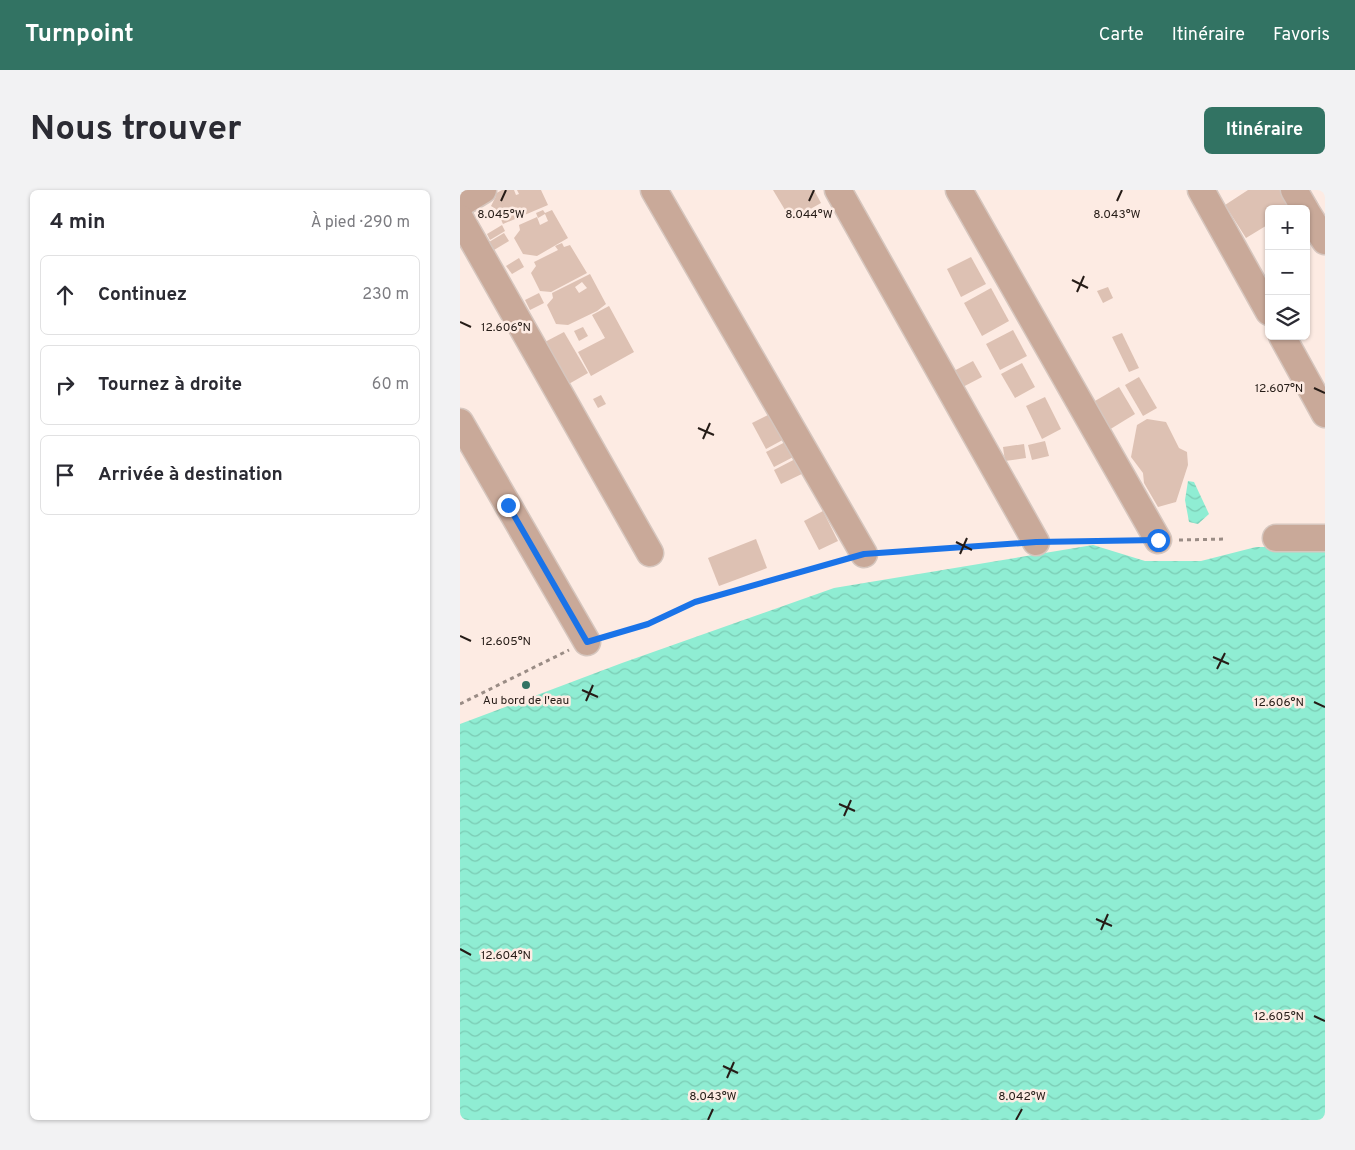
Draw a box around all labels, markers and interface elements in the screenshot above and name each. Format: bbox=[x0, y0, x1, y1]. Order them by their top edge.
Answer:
text: Turnpoint bbox=[25, 20, 134, 50]
text: Carte bbox=[1099, 24, 1144, 47]
text: Itinéraire bbox=[1172, 24, 1245, 47]
text: Favoris bbox=[1273, 24, 1330, 47]
button: Itinéraire bbox=[1204, 107, 1325, 154]
text: Nous trouver bbox=[30, 108, 242, 152]
map controls bbox=[1265, 205, 1310, 340]
button: + bbox=[1265, 205, 1310, 250]
text: 8.045°W bbox=[477, 207, 525, 223]
text: 8.044°W bbox=[785, 207, 833, 223]
text: 8.043°W bbox=[1093, 207, 1141, 223]
text: 4 min bbox=[50, 209, 106, 236]
text: À pied · 290 m bbox=[311, 213, 410, 233]
button: − bbox=[1265, 250, 1310, 295]
icon: ahead bbox=[51, 281, 79, 309]
text: Continuez bbox=[98, 283, 187, 307]
text: 230 m bbox=[362, 285, 409, 305]
button: layers bbox=[1265, 295, 1310, 340]
text: 12.606°N bbox=[481, 320, 531, 336]
icon: right bbox=[51, 371, 79, 399]
text: Tournez à droite bbox=[98, 373, 242, 397]
text: 60 m bbox=[372, 375, 409, 395]
text: 12.607°N bbox=[1255, 381, 1303, 397]
icon: arrive bbox=[51, 461, 79, 489]
text: Arrivée à destination bbox=[98, 463, 283, 487]
route end bbox=[497, 494, 520, 517]
route start bbox=[1147, 529, 1170, 552]
text: 12.605°N bbox=[481, 634, 531, 650]
marker: Au bord de l'eau bbox=[520, 679, 532, 691]
place label: Au bord de l'eau bbox=[483, 693, 569, 709]
text: 12.606°N bbox=[1254, 695, 1304, 711]
text: 12.604°N bbox=[481, 948, 531, 964]
text: 12.605°N bbox=[1254, 1009, 1304, 1025]
text: 8.043°W bbox=[689, 1089, 737, 1105]
text: 8.042°W bbox=[998, 1089, 1046, 1105]

